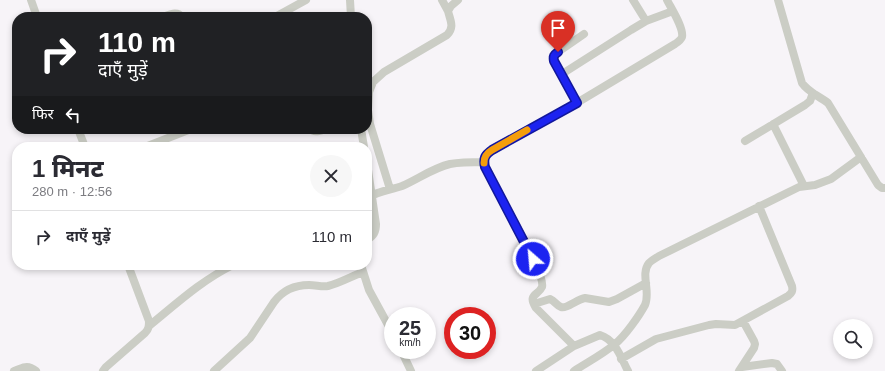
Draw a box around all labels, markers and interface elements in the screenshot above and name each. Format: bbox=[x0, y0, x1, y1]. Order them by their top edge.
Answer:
pin bbox=[541, 11, 575, 52]
icon: arrive bbox=[547, 17, 569, 39]
text: 110 m bbox=[98, 27, 176, 58]
icon: right bbox=[32, 28, 84, 80]
text: दाएँ मुड़ें bbox=[98, 60, 148, 80]
icon: left bbox=[62, 104, 84, 126]
text: फिर bbox=[32, 105, 54, 122]
text: 1 मिनट bbox=[32, 155, 104, 182]
button: close bbox=[310, 155, 352, 197]
text: 280 m · 12:56 bbox=[32, 184, 112, 199]
icon: right bbox=[32, 226, 54, 248]
text: दाएँ मुड़ें bbox=[66, 227, 110, 244]
text: 110 m bbox=[311, 228, 352, 245]
position arrow bbox=[512, 238, 554, 280]
speed limit sign: 30 bbox=[444, 307, 496, 359]
text: 25 bbox=[399, 317, 421, 339]
map controls bbox=[833, 319, 873, 359]
button: search bbox=[833, 319, 873, 359]
text: km/h bbox=[399, 337, 421, 348]

